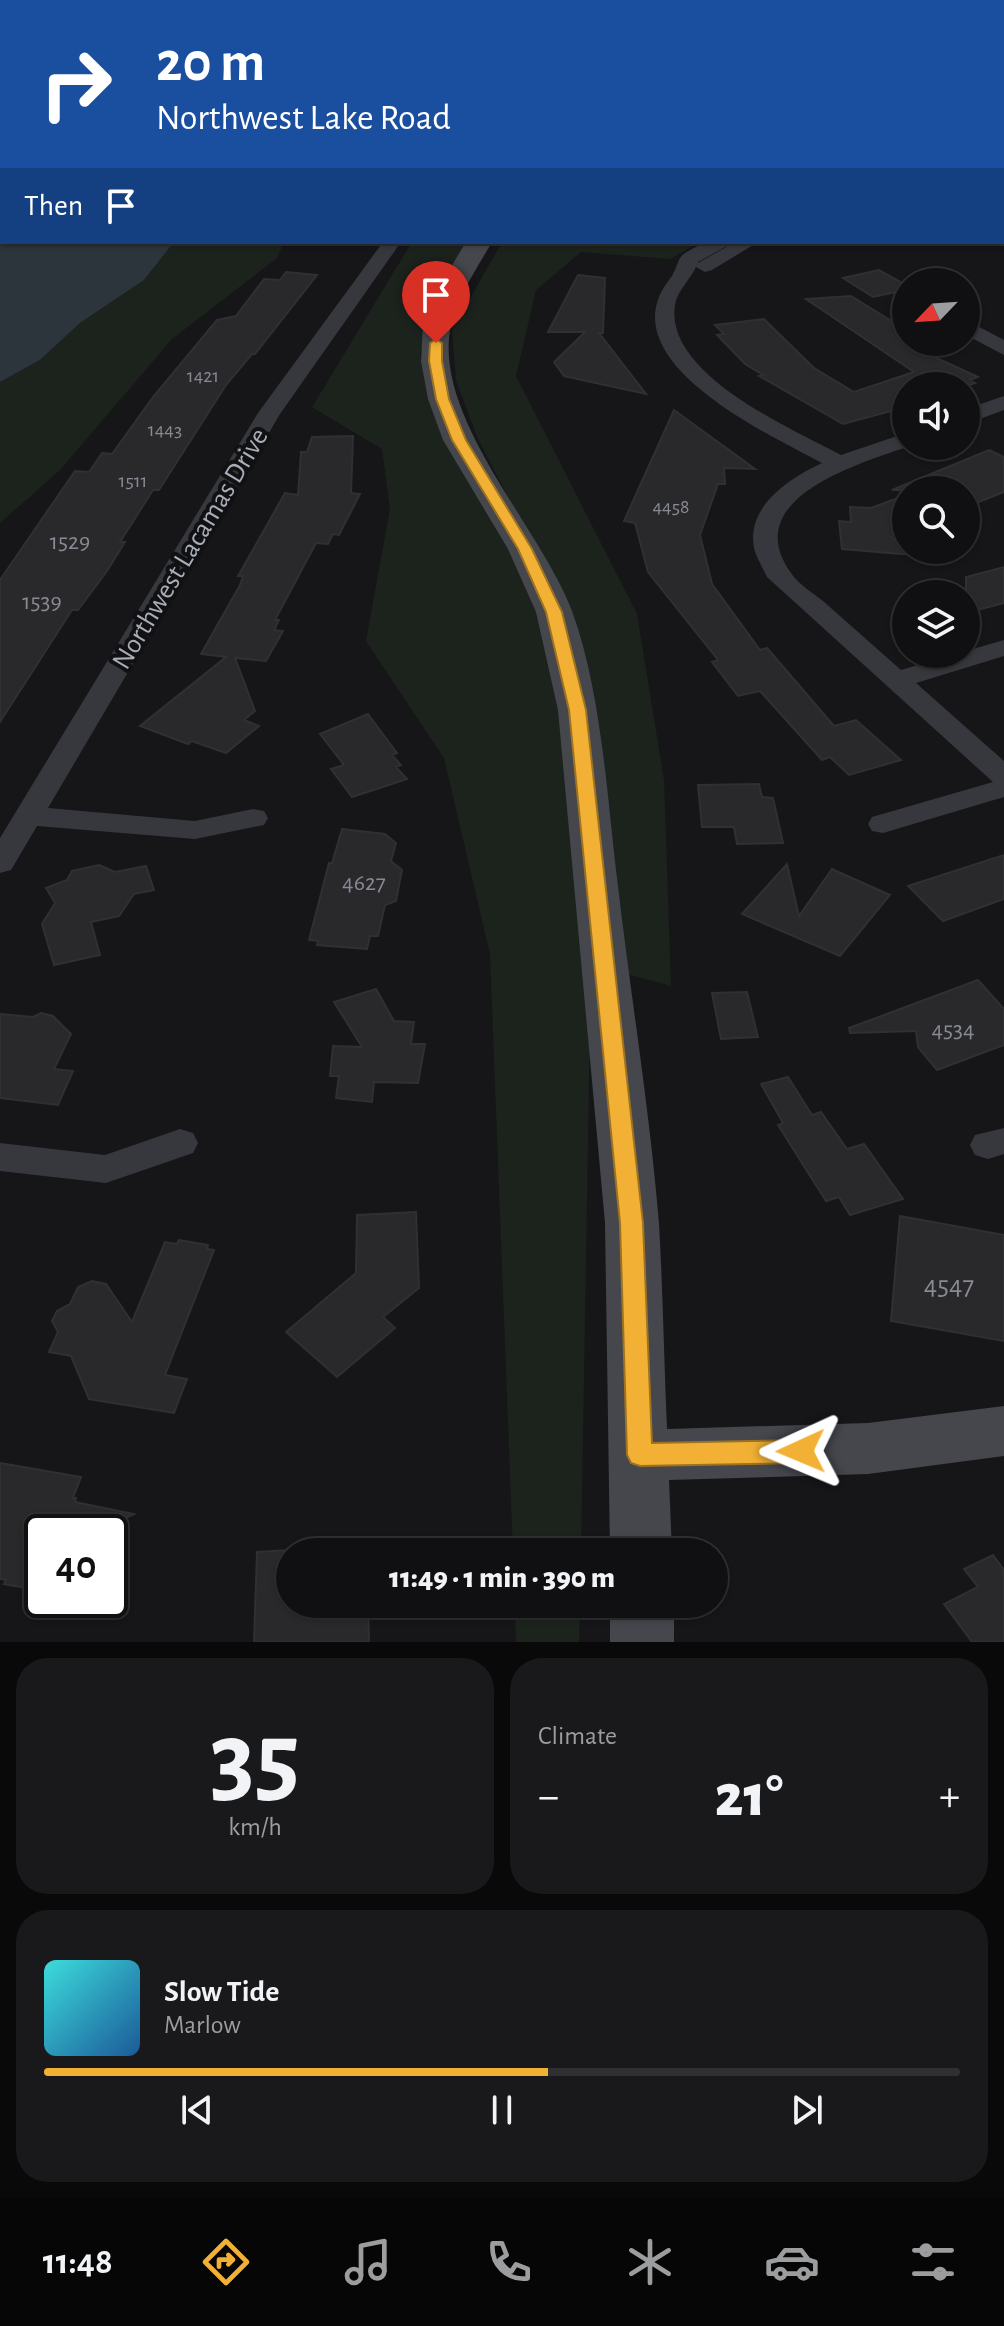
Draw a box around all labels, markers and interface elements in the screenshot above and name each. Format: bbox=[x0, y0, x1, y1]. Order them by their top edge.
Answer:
icon: right bbox=[24, 32, 128, 136]
text: 20 m bbox=[156, 35, 265, 91]
text: Northwest Lake Road bbox=[156, 100, 451, 136]
icon: arrive bbox=[99, 184, 143, 228]
text: Then bbox=[24, 191, 83, 221]
pin bbox=[402, 261, 470, 343]
north arrow bbox=[892, 268, 980, 356]
map controls bbox=[892, 268, 980, 668]
icon: arrive bbox=[414, 273, 458, 317]
house number: 1421 bbox=[187, 366, 219, 386]
button: sound bbox=[892, 372, 980, 460]
house number: 1443 bbox=[148, 420, 182, 440]
street label: Northwest Lacamas Drive bbox=[108, 424, 274, 674]
house number: 1511 bbox=[119, 471, 148, 491]
button: search bbox=[892, 476, 980, 564]
house number: 4458 bbox=[652, 497, 690, 517]
house number: 1529 bbox=[50, 530, 90, 554]
button: layers bbox=[892, 580, 980, 668]
house number: 1539 bbox=[22, 590, 62, 614]
house number: 4627 bbox=[342, 871, 386, 895]
house number: 4534 bbox=[931, 1018, 975, 1042]
house number: 4547 bbox=[924, 1272, 974, 1300]
position arrow bbox=[759, 1409, 843, 1493]
speed limit sign: 40 bbox=[24, 1514, 128, 1618]
text: 11:49 · 1 min · 390 m bbox=[389, 1563, 615, 1593]
text: 35 bbox=[210, 1708, 300, 1812]
text: Climate bbox=[538, 1723, 617, 1749]
text: 21° bbox=[715, 1767, 783, 1827]
text: − bbox=[538, 1775, 559, 1819]
text: + bbox=[939, 1775, 960, 1819]
text: km/h bbox=[228, 1814, 282, 1840]
text: Slow Tide bbox=[164, 1977, 279, 2007]
text: Marlow bbox=[164, 2012, 241, 2038]
icon: previous bbox=[175, 2088, 219, 2132]
icon: pause bbox=[480, 2088, 524, 2132]
icon: next bbox=[785, 2088, 829, 2132]
icon: directions bbox=[198, 2234, 254, 2290]
icon: music bbox=[340, 2234, 396, 2290]
icon: phone bbox=[481, 2234, 537, 2290]
icon: climate bbox=[622, 2234, 678, 2290]
icon: car bbox=[764, 2234, 820, 2290]
icon: filters bbox=[905, 2234, 961, 2290]
text: 11:48 bbox=[43, 2244, 113, 2280]

